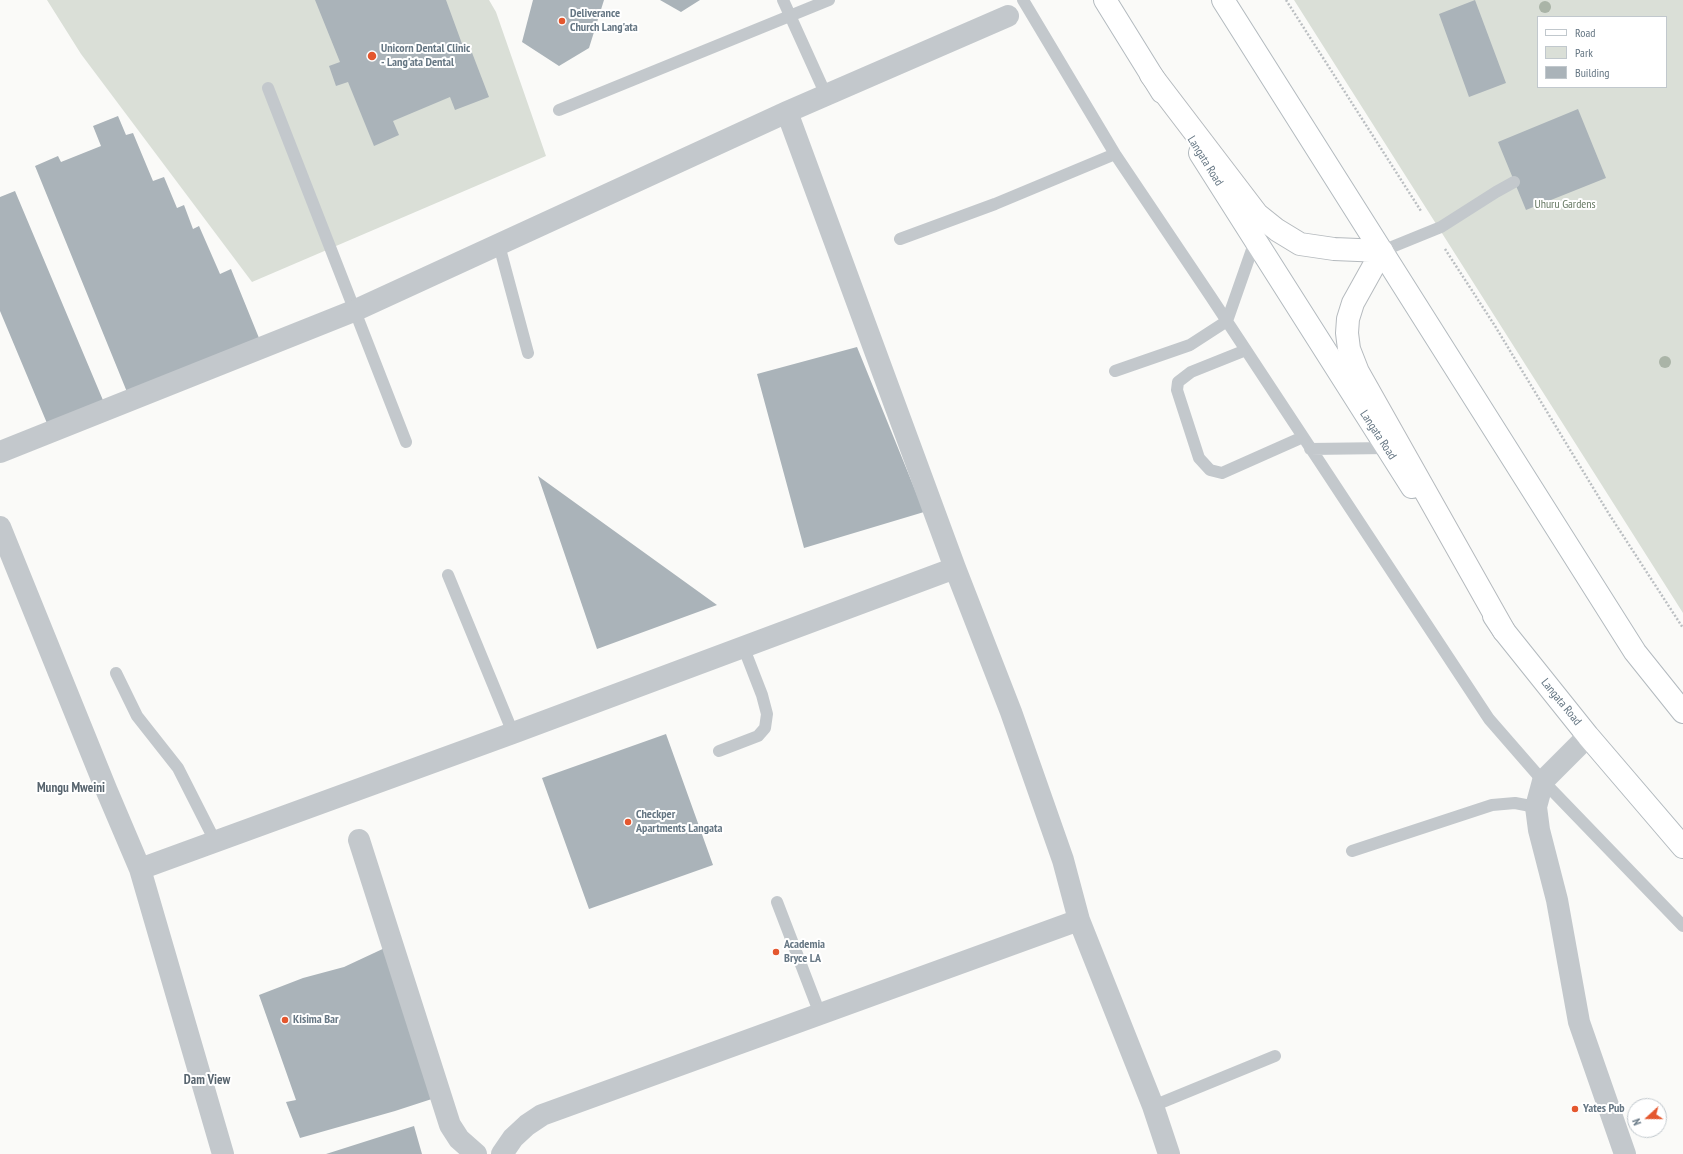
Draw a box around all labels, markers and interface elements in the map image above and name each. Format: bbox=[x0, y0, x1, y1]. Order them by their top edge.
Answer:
place label: Deliverance Church Lang'ata bbox=[570, 7, 638, 35]
marker: Deliverance Church Lang'ata bbox=[557, 16, 567, 26]
legend bbox=[1537, 16, 1667, 88]
text: Road bbox=[1575, 25, 1595, 40]
place label: Unicorn Dental Clinic - Lang'ata Dental bbox=[381, 42, 470, 70]
text: Park bbox=[1575, 45, 1593, 60]
marker: Unicorn Dental Clinic - Lang'ata Dental bbox=[366, 50, 378, 62]
text: Building bbox=[1575, 65, 1610, 80]
street label: Langata Road bbox=[1184, 133, 1226, 189]
park label: Uhuru Gardens bbox=[1534, 198, 1596, 212]
street label: Langata Road bbox=[1357, 408, 1399, 462]
street label: Langata Road bbox=[1538, 676, 1584, 728]
district label: Mungu Mweini bbox=[37, 780, 105, 796]
place label: Checkper Apartments Langata bbox=[636, 808, 722, 836]
marker: Checkper Apartments Langata bbox=[623, 817, 633, 827]
place label: Academia Bryce LA bbox=[784, 938, 825, 966]
marker: Academia Bryce LA bbox=[771, 947, 781, 957]
place label: Kisima Bar bbox=[293, 1013, 339, 1027]
marker: Kisima Bar bbox=[280, 1015, 290, 1025]
district label: Dam View bbox=[184, 1072, 230, 1088]
north arrow bbox=[1627, 1098, 1667, 1138]
place label: Yates Pub bbox=[1583, 1102, 1625, 1116]
marker: Yates Pub bbox=[1570, 1104, 1580, 1114]
text: N bbox=[1629, 1117, 1644, 1127]

